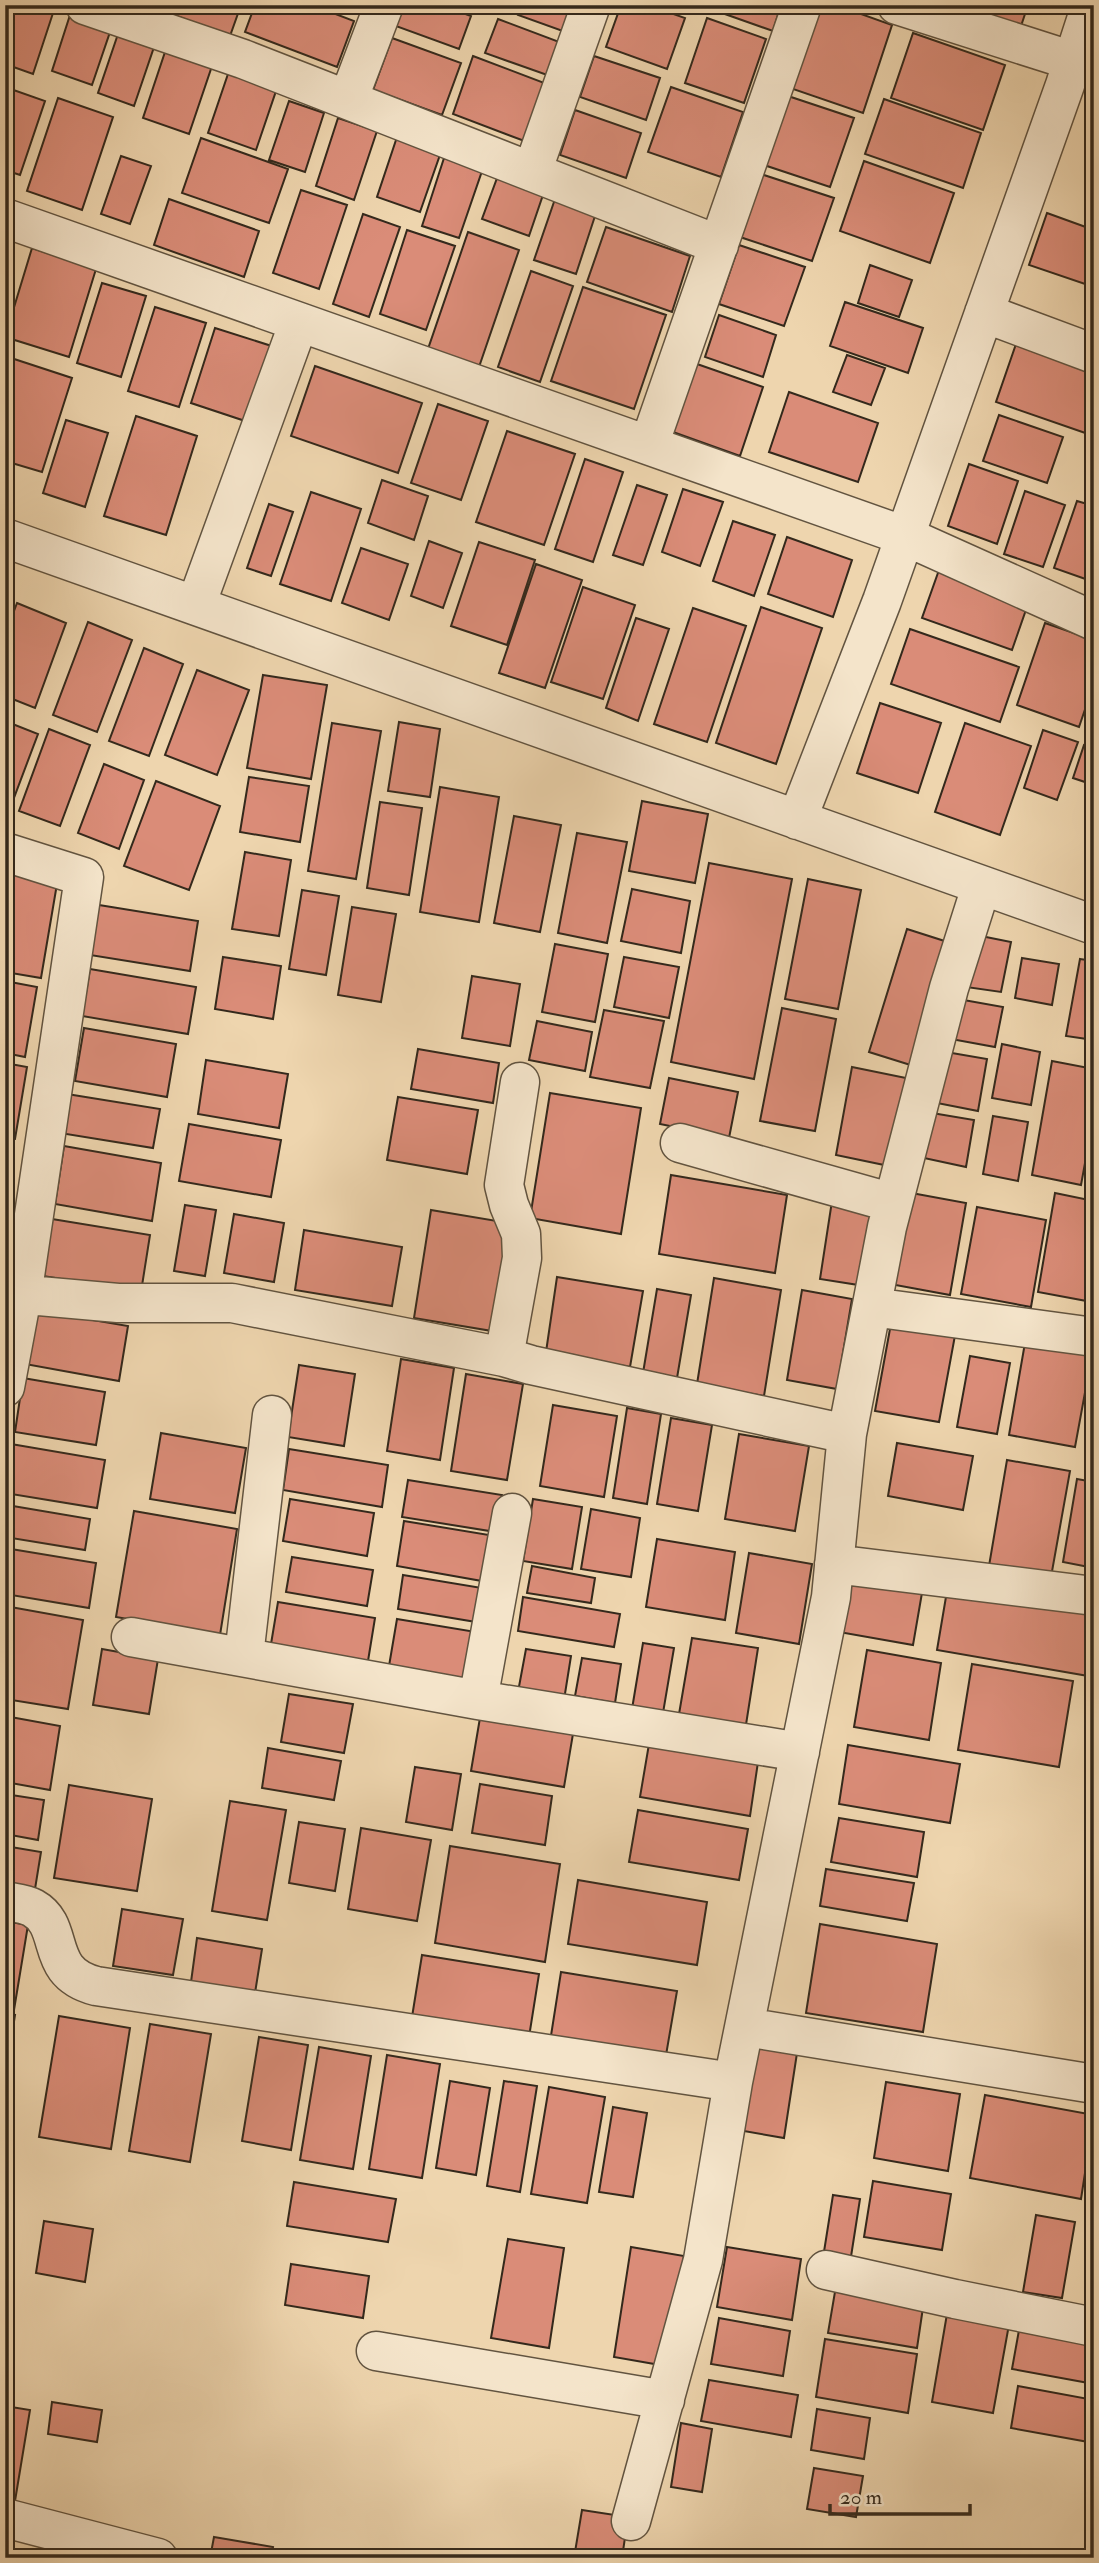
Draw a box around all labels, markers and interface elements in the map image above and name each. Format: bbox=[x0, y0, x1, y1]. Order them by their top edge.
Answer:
scale bar bbox=[830, 2472, 970, 2516]
text: 20 m bbox=[840, 2484, 882, 2511]

